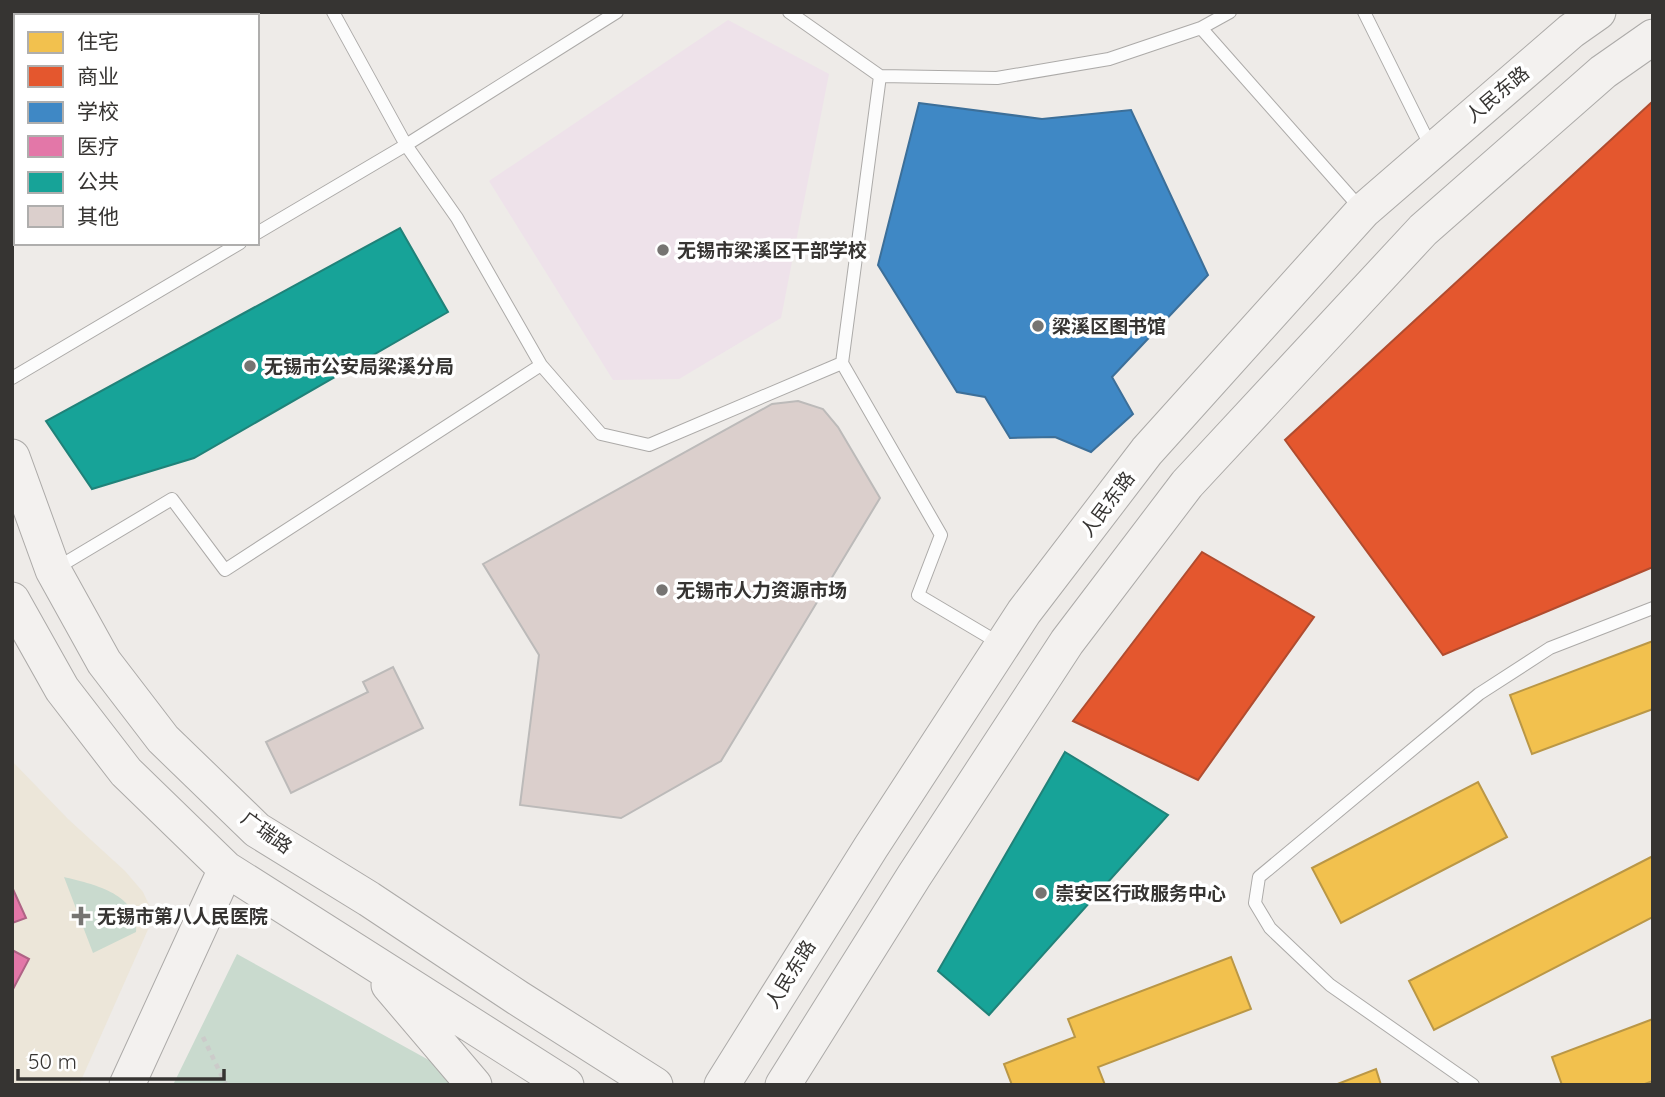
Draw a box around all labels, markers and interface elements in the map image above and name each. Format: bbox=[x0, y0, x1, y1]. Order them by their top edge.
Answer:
legend bbox=[14, 14, 259, 245]
text: 住宅 bbox=[77, 28, 119, 54]
street label: 人民东路 bbox=[1460, 60, 1534, 128]
text: 商业 bbox=[77, 63, 119, 89]
text: 学校 bbox=[77, 98, 119, 124]
text: 医疗 bbox=[77, 133, 119, 159]
text: 公共 bbox=[77, 168, 119, 194]
text: 其他 bbox=[77, 203, 119, 229]
place label: 无锡市梁溪区干部学校 bbox=[677, 238, 867, 262]
marker: 无锡市梁溪区干部学校 bbox=[655, 242, 671, 258]
place label: 梁溪区图书馆 bbox=[1052, 314, 1166, 338]
marker: 梁溪区图书馆 bbox=[1030, 318, 1046, 334]
place label: 无锡市公安局梁溪分局 bbox=[264, 354, 454, 378]
marker: 无锡市公安局梁溪分局 bbox=[242, 358, 258, 374]
street label: 人民东路 bbox=[1075, 466, 1139, 542]
place label: 无锡市人力资源市场 bbox=[676, 578, 847, 602]
marker: 无锡市人力资源市场 bbox=[654, 582, 670, 598]
street label: 广瑞路 bbox=[237, 806, 297, 858]
place label: 崇安区行政服务中心 bbox=[1055, 881, 1226, 905]
marker: 崇安区行政服务中心 bbox=[1033, 885, 1049, 901]
place label: 无锡市第八人民医院 bbox=[97, 904, 268, 928]
marker: 无锡市第八人民医院 bbox=[71, 906, 91, 926]
street label: 人民东路 bbox=[760, 935, 820, 1013]
scale bar bbox=[18, 1038, 224, 1082]
text: 50 m bbox=[28, 1048, 77, 1074]

